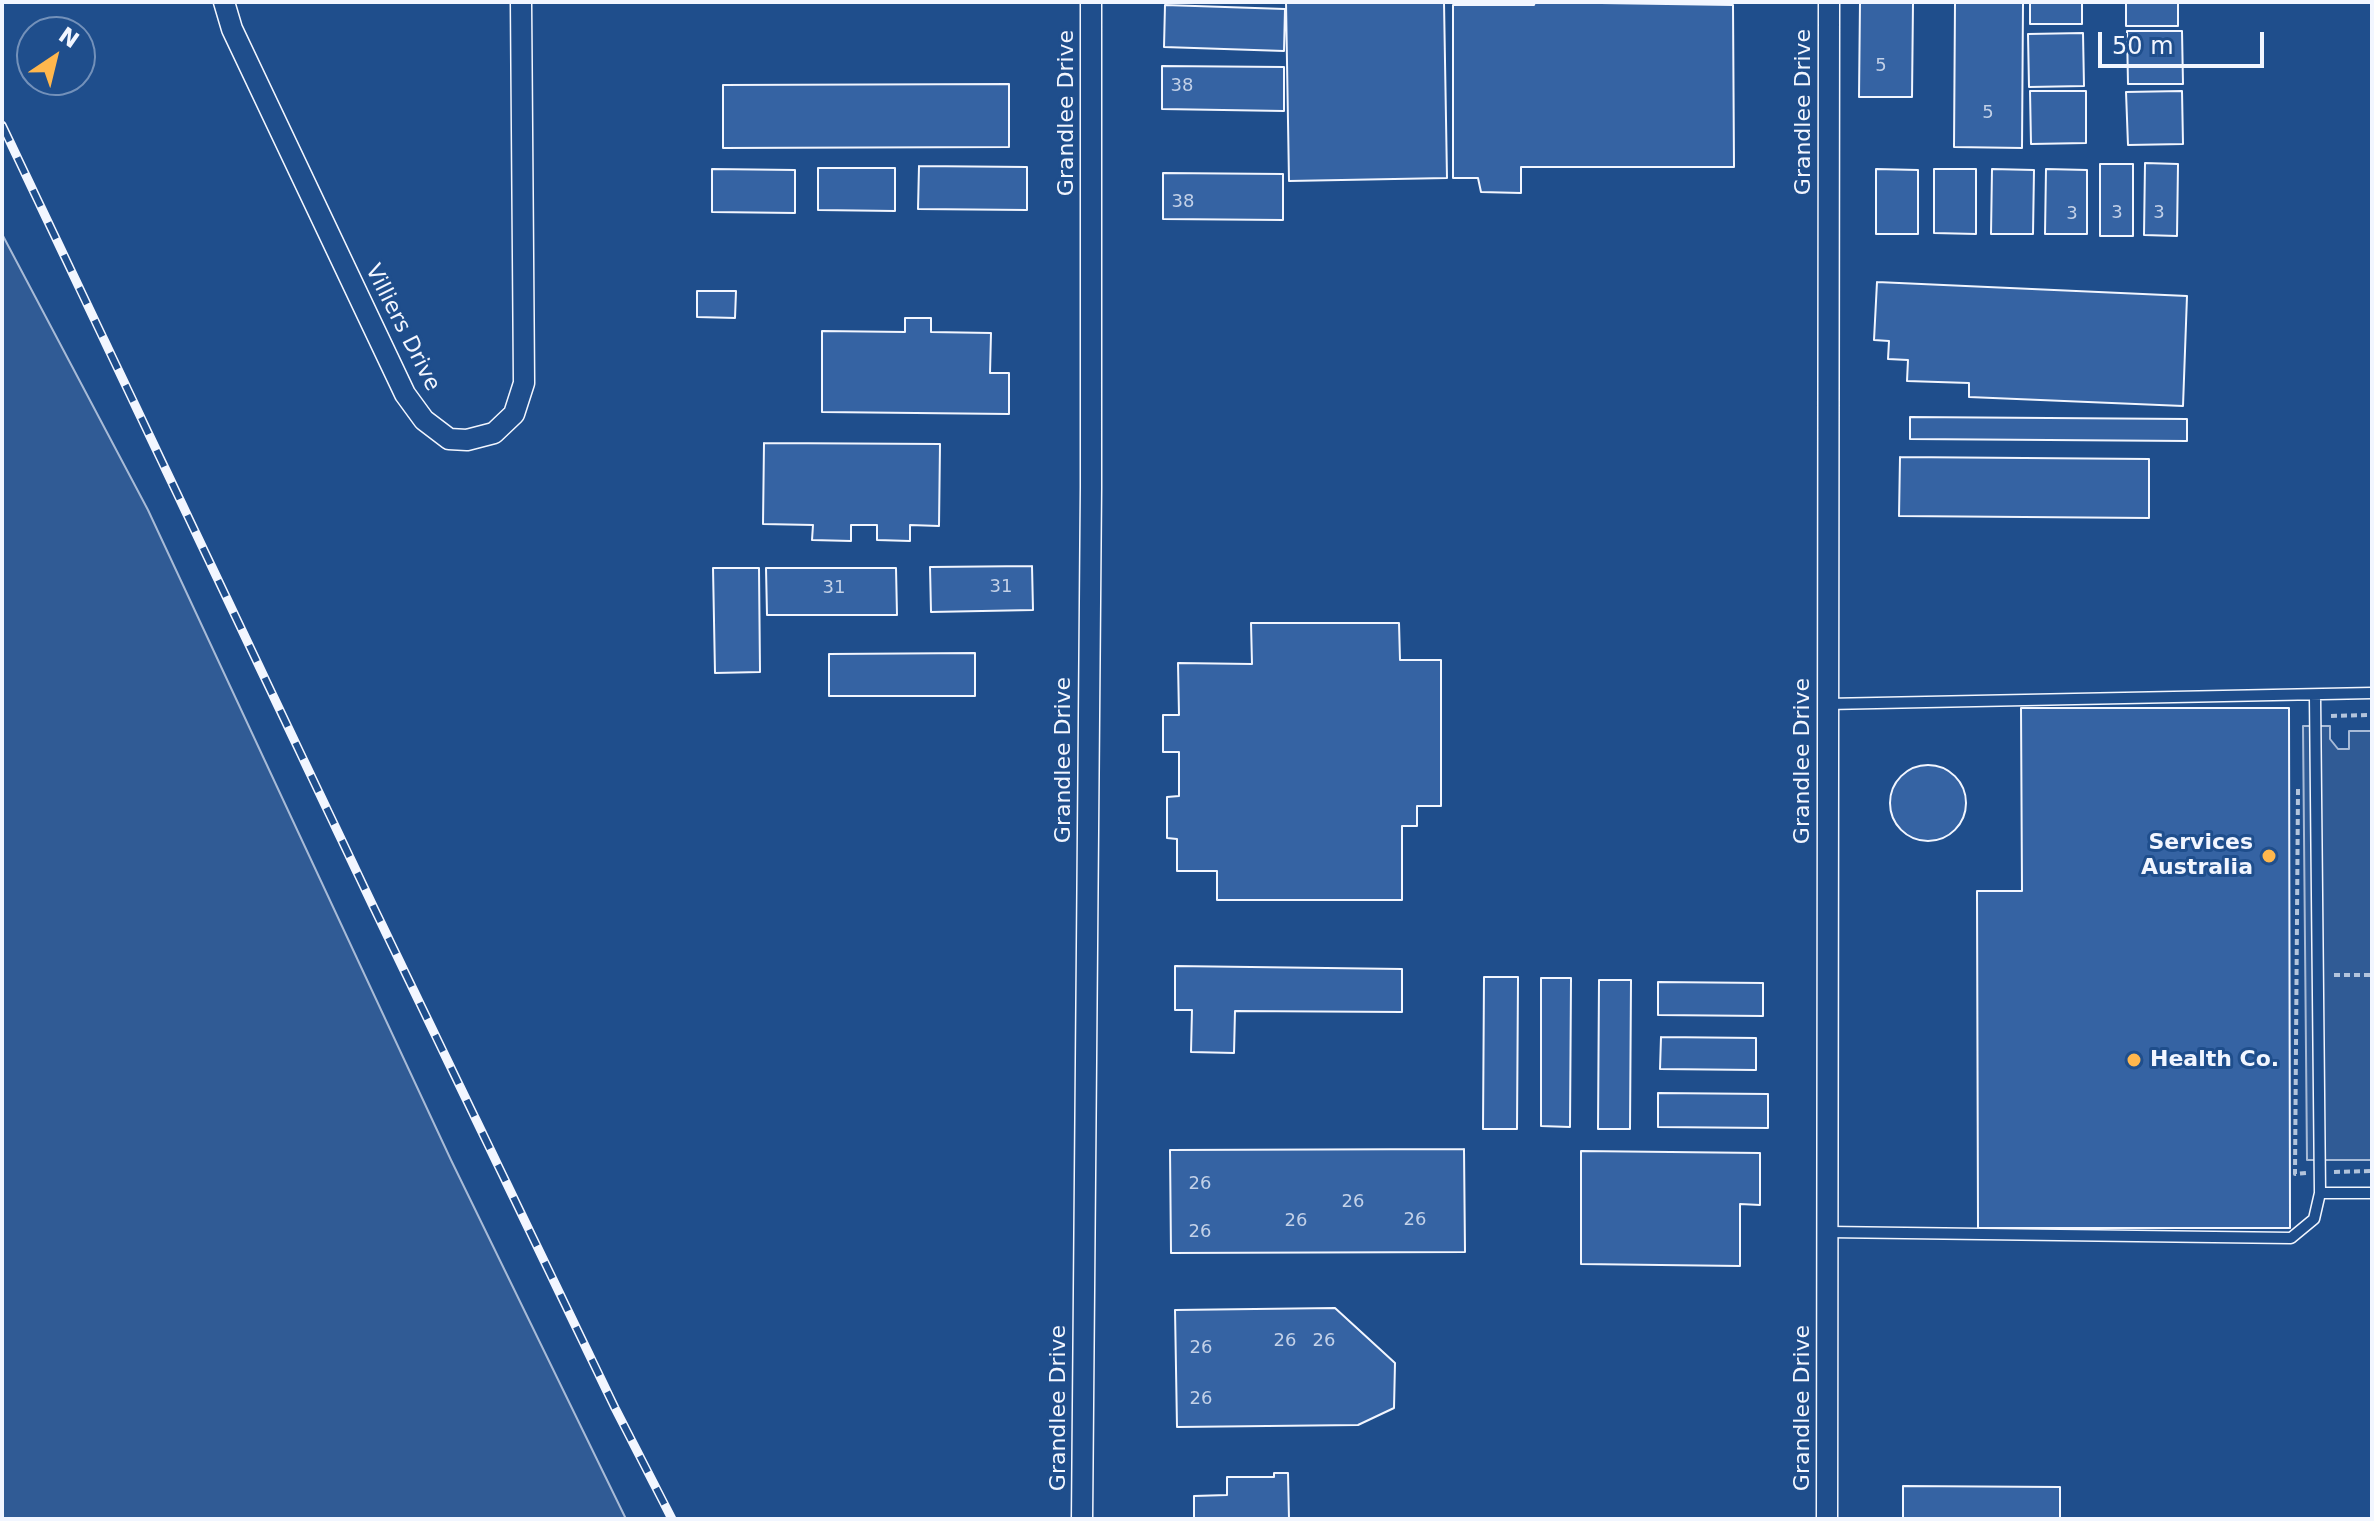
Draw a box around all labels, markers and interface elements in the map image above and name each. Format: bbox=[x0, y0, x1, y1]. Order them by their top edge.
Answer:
north arrow bbox=[16, 16, 96, 96]
scale bar bbox=[2102, 16, 2268, 66]
text: N bbox=[54, 22, 84, 53]
street label: Grandlee Drive bbox=[1791, 29, 1817, 195]
street label: Grandlee Drive bbox=[1054, 30, 1080, 196]
text: 50 m bbox=[2112, 32, 2174, 60]
house number: 5 bbox=[1875, 55, 1887, 77]
house number: 38 bbox=[1171, 75, 1193, 97]
house number: 5 bbox=[1982, 102, 1994, 124]
house number: 38 bbox=[1172, 191, 1194, 213]
house number: 3 bbox=[2111, 202, 2123, 224]
house number: 3 bbox=[2153, 202, 2165, 224]
house number: 3 bbox=[2066, 203, 2078, 225]
street label: Villiers Drive bbox=[359, 260, 445, 396]
house number: 31 bbox=[990, 576, 1012, 598]
house number: 31 bbox=[823, 577, 845, 599]
street label: Grandlee Drive bbox=[1051, 677, 1077, 843]
street label: Grandlee Drive bbox=[1790, 678, 1816, 844]
place label: Services Australia bbox=[2141, 830, 2253, 882]
marker: Services Australia bbox=[2260, 847, 2278, 865]
place label: Health Co. bbox=[2150, 1047, 2279, 1073]
marker: Health Co. bbox=[2125, 1051, 2143, 1069]
house number: 26 bbox=[1189, 1173, 1211, 1195]
house number: 26 bbox=[1342, 1191, 1364, 1213]
house number: 26 bbox=[1404, 1209, 1426, 1231]
house number: 26 bbox=[1285, 1210, 1307, 1232]
house number: 26 bbox=[1189, 1221, 1211, 1243]
street label: Grandlee Drive bbox=[1046, 1325, 1072, 1491]
street label: Grandlee Drive bbox=[1790, 1325, 1816, 1491]
house number: 26 bbox=[1274, 1330, 1296, 1352]
house number: 26 bbox=[1313, 1330, 1335, 1352]
house number: 26 bbox=[1190, 1337, 1212, 1359]
house number: 26 bbox=[1190, 1388, 1212, 1410]

